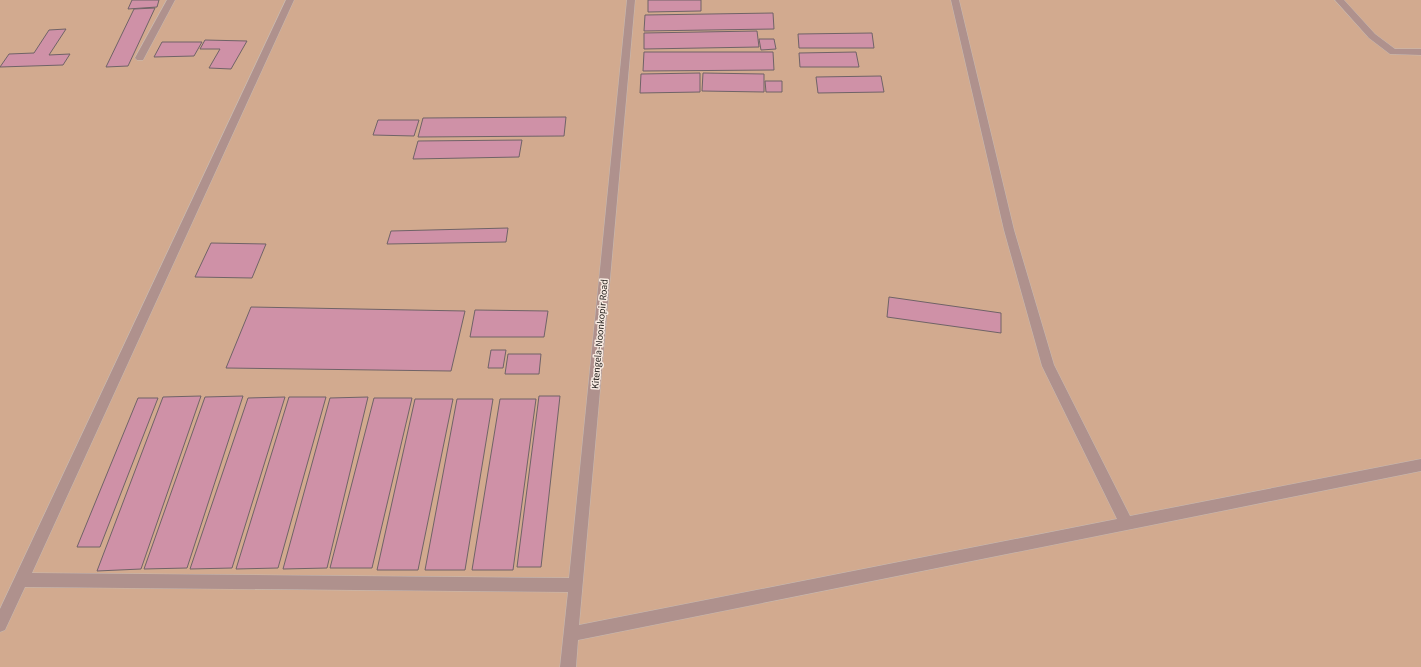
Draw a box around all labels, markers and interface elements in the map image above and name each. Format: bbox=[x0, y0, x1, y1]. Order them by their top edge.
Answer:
street label: Kitengela-Noonkopir Road bbox=[588, 278, 612, 390]

